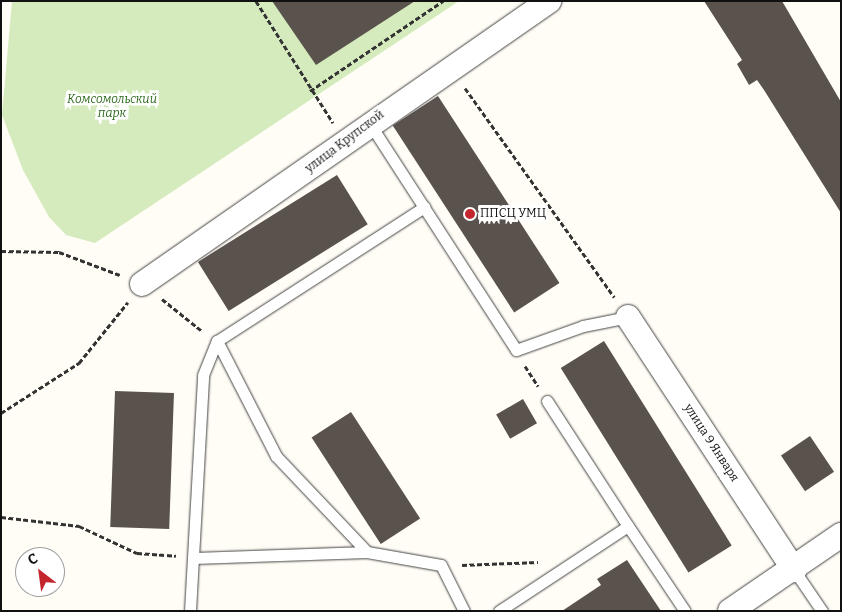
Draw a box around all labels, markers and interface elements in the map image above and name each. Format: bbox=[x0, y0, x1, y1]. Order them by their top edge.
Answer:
park label: Комсомольский парк bbox=[67, 93, 157, 121]
street label: улица Крупской bbox=[303, 108, 387, 176]
place label: ППСЦ УМЦ bbox=[480, 207, 546, 221]
marker: ППСЦ УМЦ bbox=[464, 208, 476, 220]
street label: улица 9 Января bbox=[680, 401, 742, 485]
north arrow bbox=[15, 547, 65, 597]
text: С bbox=[25, 550, 41, 569]

